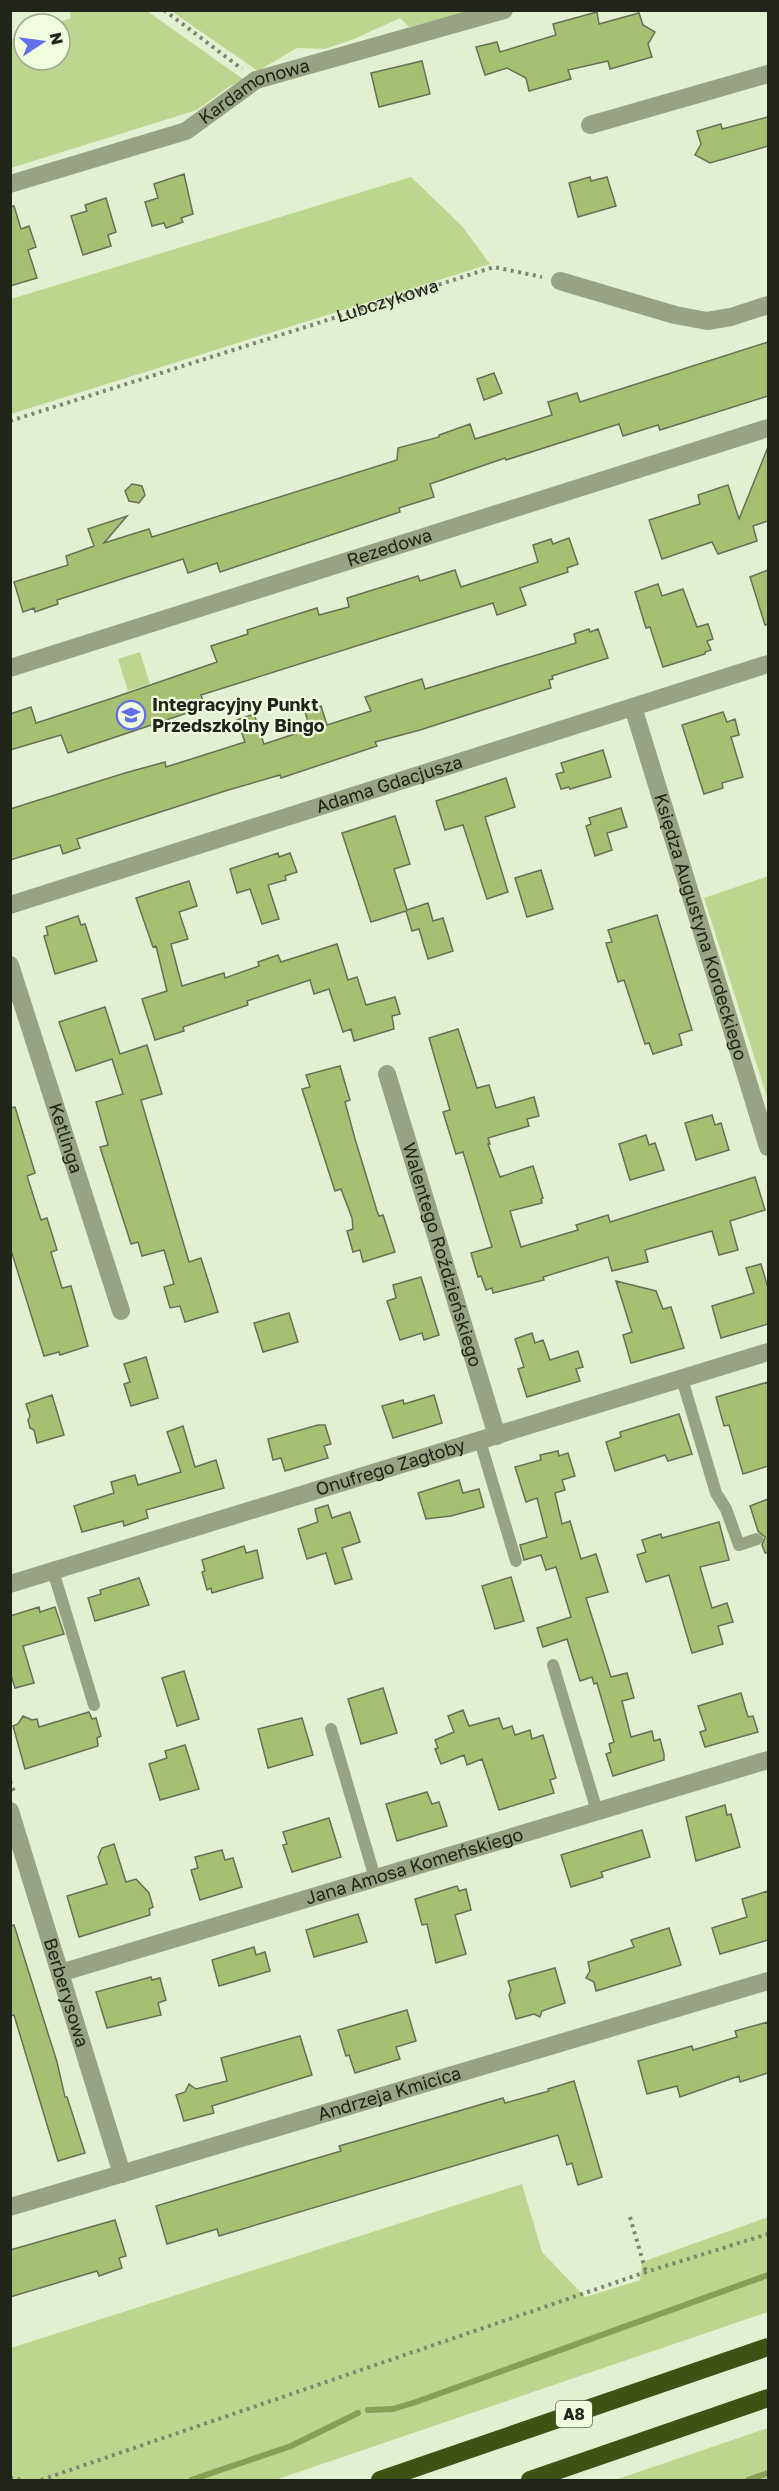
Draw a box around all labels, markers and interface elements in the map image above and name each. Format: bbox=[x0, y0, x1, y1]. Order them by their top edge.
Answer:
north arrow bbox=[12, 12, 72, 72]
text: N bbox=[46, 30, 68, 47]
street label: Kardamonowa bbox=[194, 53, 312, 128]
street label: Lubczykowa bbox=[333, 273, 441, 327]
street label: Rezedowa bbox=[344, 523, 435, 571]
place label: Integracyjny Punkt Przedszkolny Bingo bbox=[152, 693, 325, 736]
school or university icon: Integracyjny Punkt Przedszkolny Bingo bbox=[115, 699, 147, 731]
street label: Adama Gdacjusza bbox=[313, 750, 465, 817]
street label: Księdza Augustyna Kordeckiego bbox=[650, 791, 753, 1063]
street label: Ketlinga bbox=[45, 1100, 88, 1176]
street label: Walentego Roździeńskiego bbox=[398, 1140, 487, 1369]
street label: Onufrego Zagłoby bbox=[313, 1433, 468, 1500]
street label: Jana Amosa Komeńskiego bbox=[303, 1822, 525, 1909]
street label: Berberysowa bbox=[40, 1935, 94, 2050]
street label: Andrzeja Kmicica bbox=[315, 2061, 463, 2125]
road number: A8 bbox=[556, 2401, 592, 2427]

